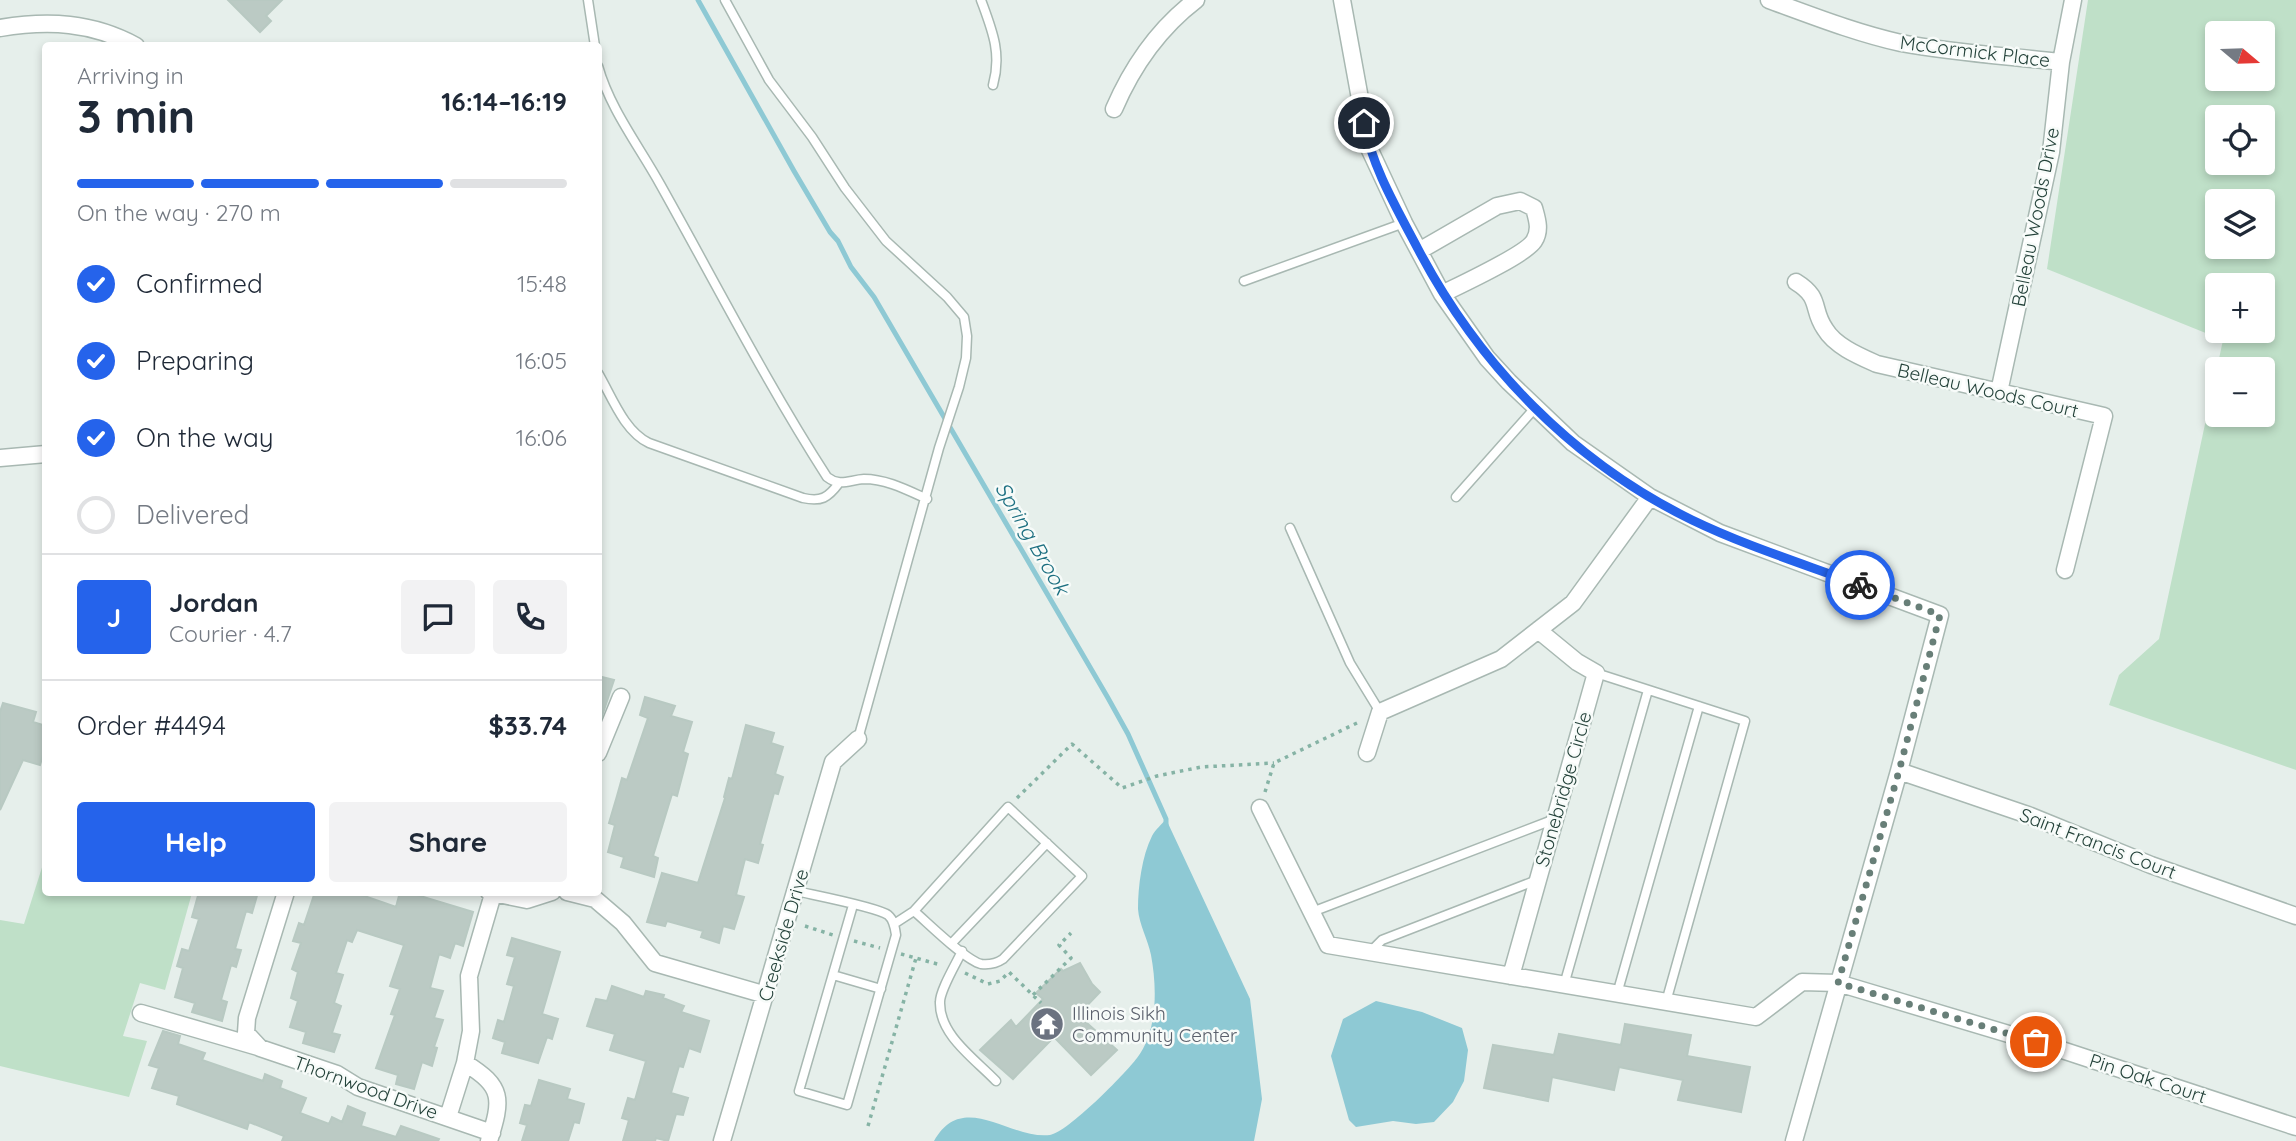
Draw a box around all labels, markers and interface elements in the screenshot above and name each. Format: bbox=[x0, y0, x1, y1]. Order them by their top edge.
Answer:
north arrow bbox=[2205, 21, 2275, 91]
map controls bbox=[2205, 21, 2275, 427]
street label: McCormick Place bbox=[1899, 30, 2051, 72]
text: Arriving in bbox=[77, 61, 184, 90]
text: 16:14–16:19 bbox=[441, 85, 567, 118]
text: 3 min bbox=[77, 87, 195, 145]
pin bbox=[1334, 93, 1394, 153]
icon: home bbox=[1345, 104, 1383, 142]
button: locate bbox=[2205, 105, 2275, 175]
street label: Belleau Woods Drive bbox=[2006, 125, 2064, 309]
button: layers bbox=[2205, 189, 2275, 259]
text: On the way · 270 m bbox=[77, 198, 281, 227]
icon: check bbox=[77, 265, 115, 303]
text: Confirmed bbox=[136, 267, 263, 300]
text: 15:48 bbox=[517, 269, 567, 298]
button: + bbox=[2205, 273, 2275, 343]
icon: check bbox=[77, 342, 115, 380]
text: Preparing bbox=[136, 344, 254, 377]
text: 16:05 bbox=[516, 346, 567, 375]
button: − bbox=[2205, 357, 2275, 427]
street label: Belleau Woods Court bbox=[1895, 358, 2081, 422]
icon: check bbox=[77, 419, 115, 457]
text: On the way bbox=[136, 421, 274, 454]
text: 16:06 bbox=[516, 423, 567, 452]
water label: Spring Brook bbox=[990, 477, 1077, 601]
text: Delivered bbox=[136, 498, 249, 531]
courier bbox=[1825, 550, 1895, 620]
icon: bike bbox=[1841, 566, 1879, 604]
button: chat bbox=[401, 580, 475, 654]
button: phone bbox=[493, 580, 567, 654]
text: Jordan bbox=[169, 586, 258, 619]
text: J bbox=[107, 601, 121, 634]
text: Courier · 4.7 bbox=[169, 619, 292, 648]
text: Order #4494 bbox=[77, 709, 226, 742]
text: $33.74 bbox=[489, 709, 567, 742]
street label: Stonebridge Circle bbox=[1529, 709, 1597, 869]
button: Help bbox=[77, 802, 315, 882]
button: Share bbox=[329, 802, 567, 882]
street label: Saint Francis Court bbox=[2016, 802, 2180, 884]
street label: Creekside Drive bbox=[753, 866, 813, 1004]
place label: Illinois Sikh Community Center bbox=[1072, 1001, 1238, 1047]
temple icon: Illinois Sikh Community Center bbox=[1028, 1005, 1066, 1043]
pin bbox=[2006, 1012, 2066, 1072]
icon: bag bbox=[2017, 1023, 2055, 1061]
street label: Pin Oak Court bbox=[2087, 1048, 2209, 1108]
street label: Thornwood Drive bbox=[291, 1050, 441, 1124]

